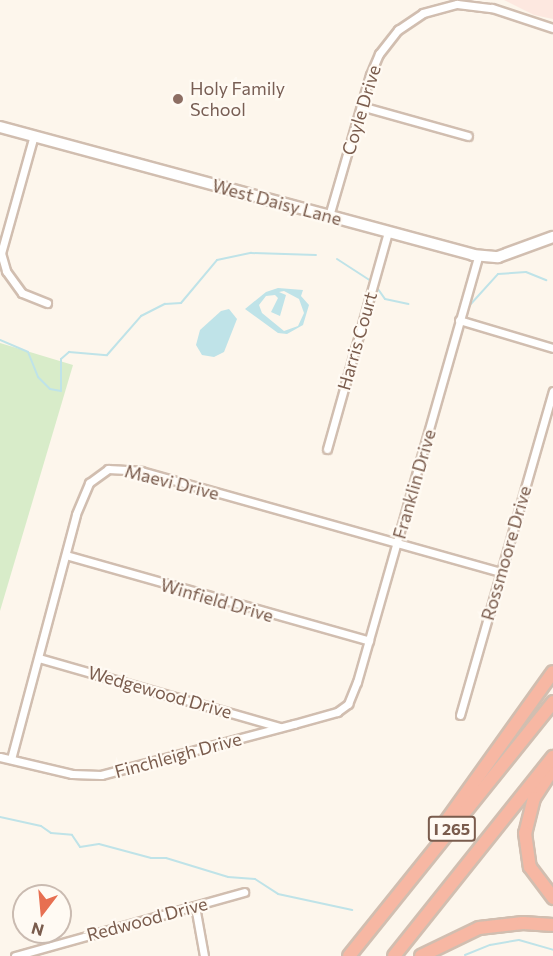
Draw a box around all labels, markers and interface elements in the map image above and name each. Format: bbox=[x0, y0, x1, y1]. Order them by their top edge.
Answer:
street label: Coyle Drive bbox=[337, 62, 385, 158]
place label: Holy Family School bbox=[190, 78, 285, 121]
marker: Holy Family School bbox=[171, 92, 185, 106]
street label: West Daisy Lane bbox=[210, 174, 344, 230]
street label: Harris Court bbox=[333, 289, 381, 393]
street label: Franklin Drive bbox=[388, 427, 440, 541]
street label: Maevi Drive bbox=[123, 460, 221, 504]
street label: Rossmoore Drive bbox=[476, 483, 536, 623]
street label: Winfield Drive bbox=[158, 574, 276, 626]
street label: Wedgewood Drive bbox=[86, 661, 234, 723]
street label: Finchleigh Drive bbox=[112, 728, 244, 782]
road number: I 265 bbox=[426, 816, 478, 842]
north arrow bbox=[12, 884, 72, 944]
street label: Redwood Drive bbox=[84, 892, 210, 946]
text: N bbox=[29, 919, 46, 941]

